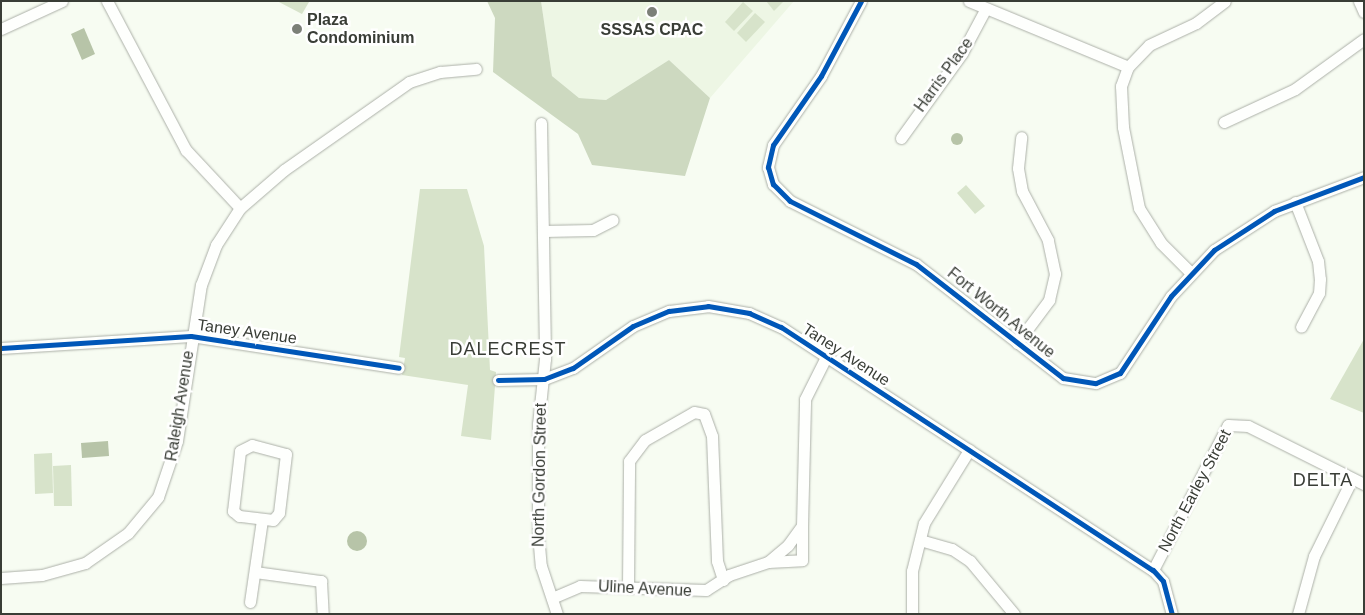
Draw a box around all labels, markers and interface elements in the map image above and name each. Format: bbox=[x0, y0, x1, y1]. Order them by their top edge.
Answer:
marker: SSSAS CPAC bbox=[646, 6, 658, 18]
place label: Plaza Condominium bbox=[307, 10, 415, 48]
place label: SSSAS CPAC bbox=[601, 20, 703, 40]
marker: Plaza Condominium bbox=[291, 23, 303, 35]
street label: Harris Place bbox=[911, 34, 977, 116]
street label: Fort Worth Avenue bbox=[943, 263, 1059, 363]
street label: Taney Avenue bbox=[196, 315, 298, 349]
street label: Taney Avenue bbox=[798, 319, 894, 391]
district label: DALECREST bbox=[448, 338, 568, 360]
street label: Raleigh Avenue bbox=[162, 349, 198, 463]
street label: North Gordon Street bbox=[529, 403, 551, 547]
street label: North Earley Street bbox=[1155, 426, 1235, 556]
district label: DELTA bbox=[1292, 469, 1354, 491]
street label: Uline Avenue bbox=[597, 577, 693, 601]

